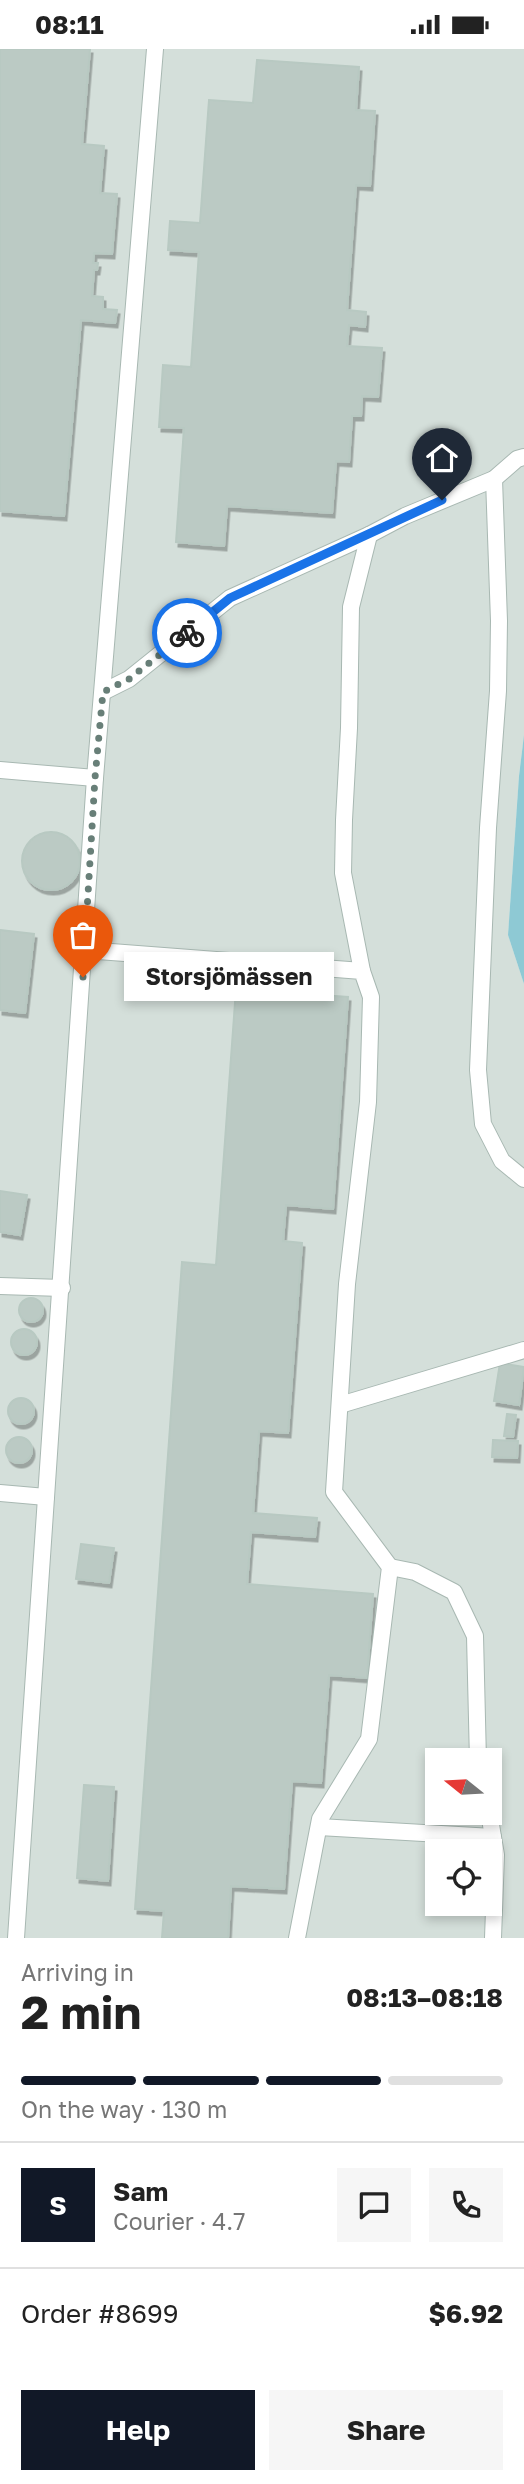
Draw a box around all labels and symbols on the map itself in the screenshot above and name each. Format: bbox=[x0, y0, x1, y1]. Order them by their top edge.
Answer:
pin bbox=[412, 428, 472, 500]
courier bbox=[152, 598, 222, 668]
pin bbox=[53, 905, 113, 977]
callout: Storsjömässen bbox=[125, 953, 335, 1002]
north arrow bbox=[425, 1748, 502, 1825]

